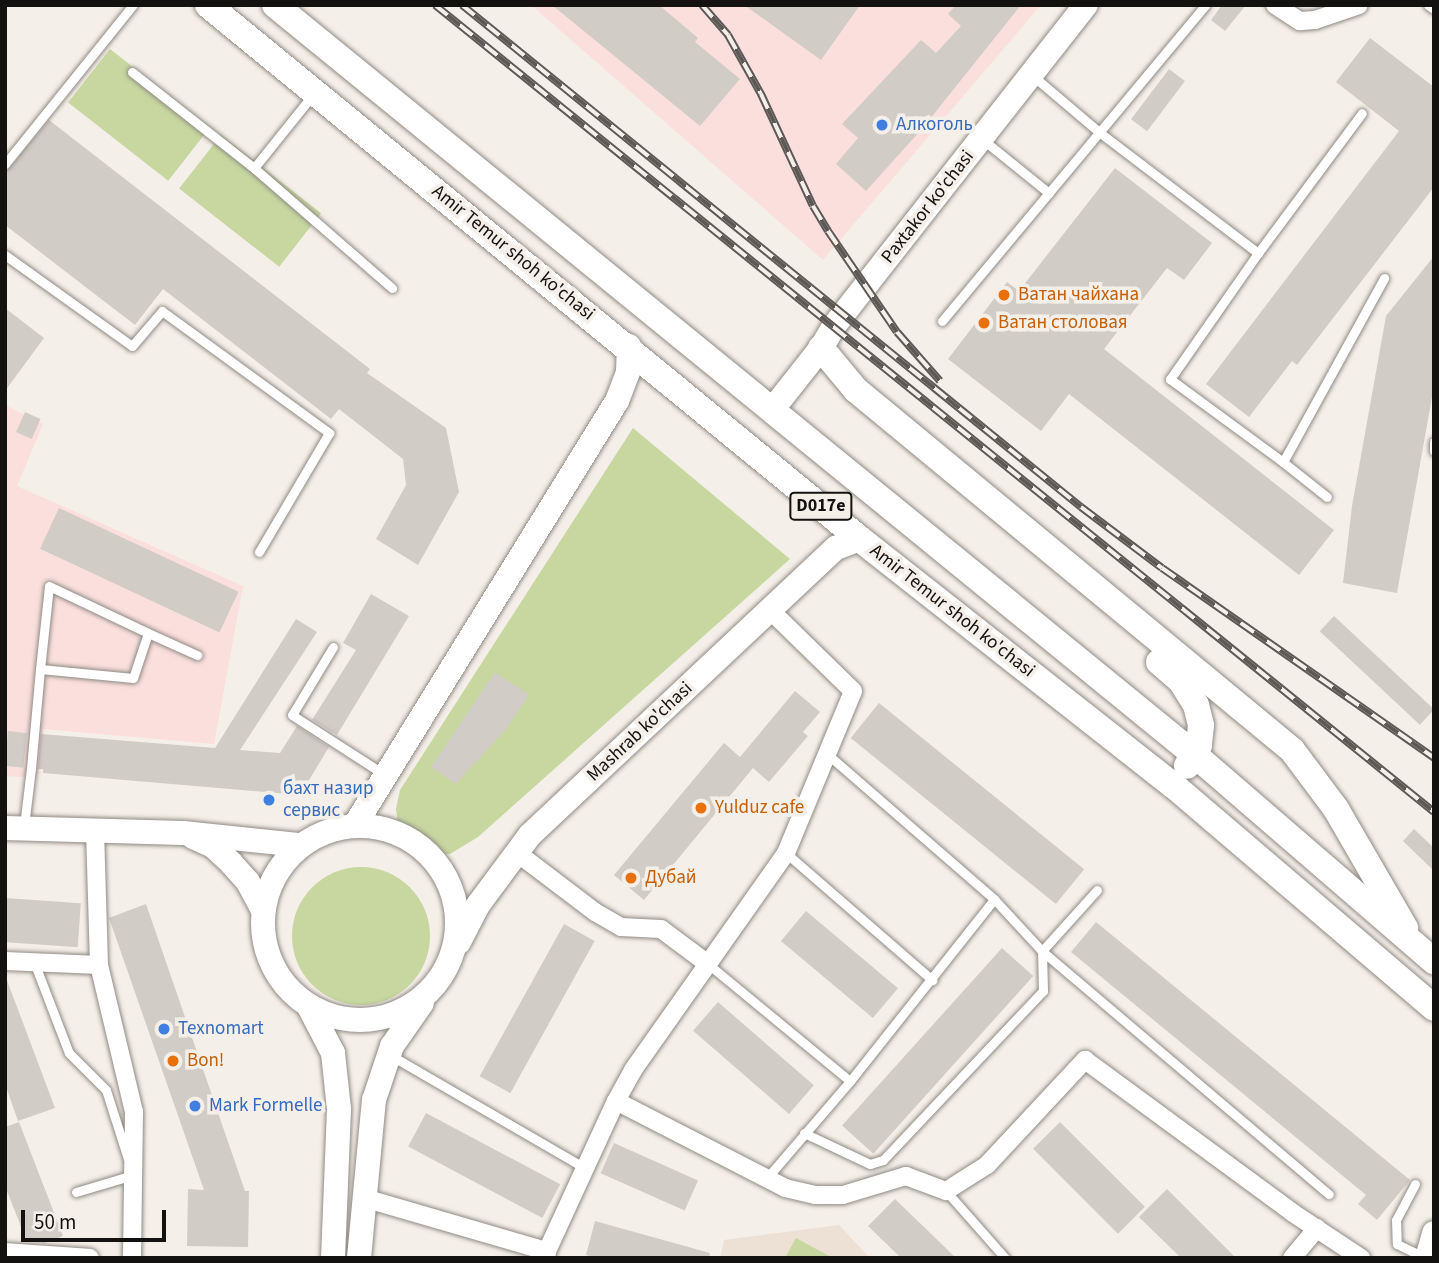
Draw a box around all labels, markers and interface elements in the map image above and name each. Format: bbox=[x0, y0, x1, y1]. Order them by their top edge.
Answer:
place label: Алкоголь bbox=[896, 114, 973, 136]
marker: Алкоголь bbox=[874, 117, 890, 133]
street label: Paxtakor ko'chasi bbox=[877, 146, 979, 268]
street label: Amir Temur shoh ko'chasi bbox=[427, 180, 599, 326]
place label: Ватан чайхана bbox=[1018, 284, 1139, 306]
marker: Ватан чайхана bbox=[996, 287, 1012, 303]
place label: Ватан столовая bbox=[998, 312, 1128, 334]
marker: Ватан столовая bbox=[976, 315, 992, 331]
road number: D017e bbox=[788, 492, 854, 520]
street label: Amir Temur shoh ko'chasi bbox=[865, 540, 1039, 682]
street label: Mashrab ko'chasi bbox=[583, 677, 697, 787]
place label: бахт назир сервис bbox=[283, 778, 373, 822]
marker: бахт назир сервис bbox=[261, 792, 277, 808]
place label: Yulduz cafe bbox=[715, 797, 804, 819]
marker: Yulduz cafe bbox=[693, 800, 709, 816]
place label: Дубай bbox=[645, 867, 697, 889]
marker: Дубай bbox=[623, 870, 639, 886]
place label: Texnomart bbox=[178, 1018, 264, 1040]
marker: Texnomart bbox=[156, 1021, 172, 1037]
place label: Bon! bbox=[187, 1050, 224, 1072]
marker: Bon! bbox=[165, 1053, 181, 1069]
place label: Mark Formelle bbox=[209, 1095, 322, 1117]
marker: Mark Formelle bbox=[187, 1098, 203, 1114]
scale bar bbox=[24, 1196, 170, 1240]
text: 50 m bbox=[34, 1207, 76, 1237]

